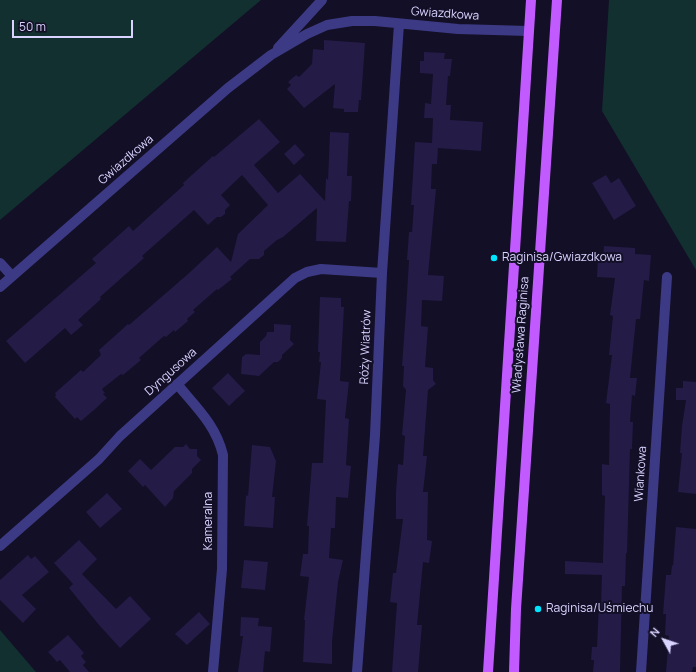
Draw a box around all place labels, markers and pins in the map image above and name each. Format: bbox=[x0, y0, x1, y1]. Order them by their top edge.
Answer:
place label: Raginisa/Gwiazdkowa bbox=[502, 251, 622, 265]
marker: Raginisa/Gwiazdkowa bbox=[489, 253, 499, 263]
place label: Raginisa/Uśmiechu bbox=[546, 602, 653, 616]
marker: Raginisa/Uśmiechu bbox=[533, 604, 543, 614]

